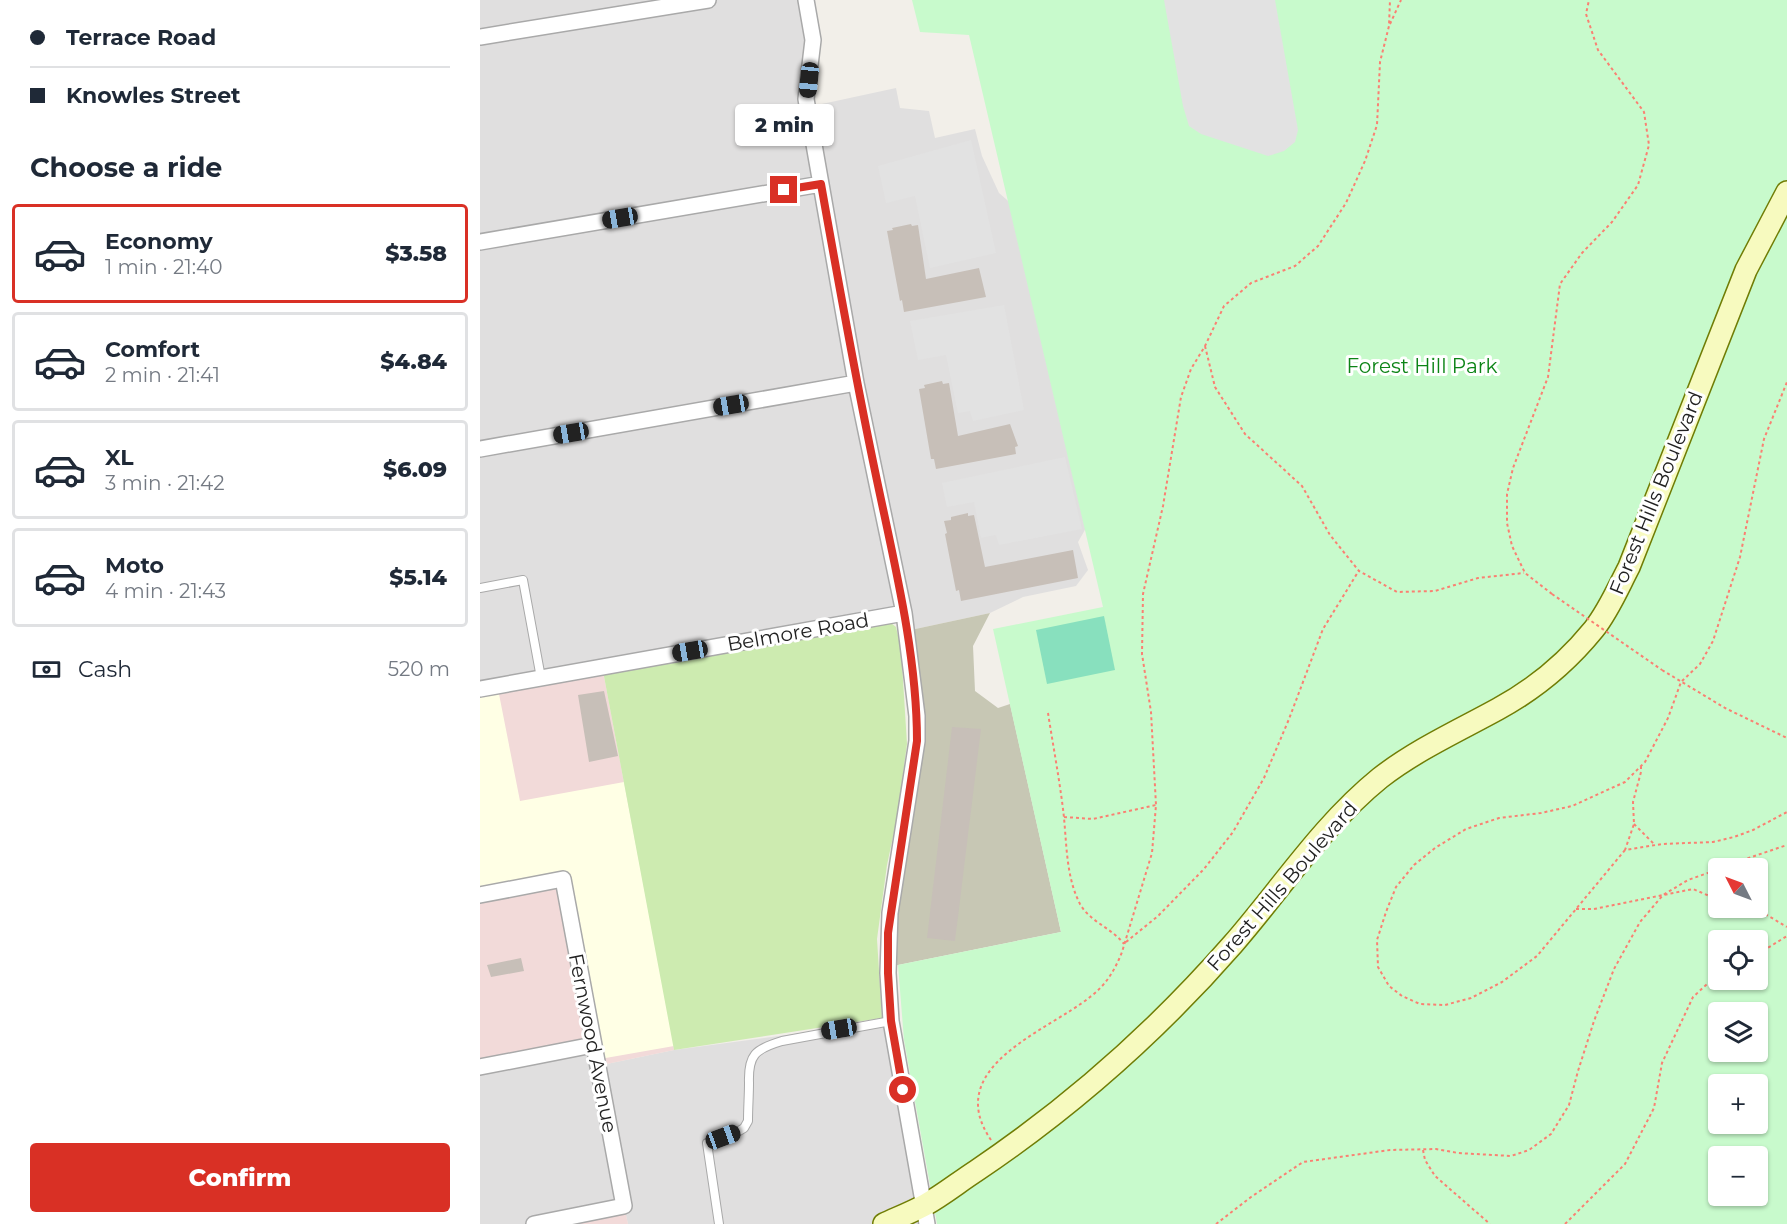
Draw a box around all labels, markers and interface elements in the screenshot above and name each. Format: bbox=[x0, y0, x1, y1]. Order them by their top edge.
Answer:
text: Terrace Road bbox=[66, 24, 216, 51]
car bbox=[798, 61, 820, 99]
text: Knowles Street bbox=[66, 82, 241, 109]
callout: 2 min bbox=[734, 103, 834, 145]
text: 2 min bbox=[755, 113, 814, 137]
text: Choose a ride bbox=[30, 151, 222, 184]
route end bbox=[770, 176, 797, 203]
car bbox=[601, 206, 639, 230]
icon: car bbox=[33, 227, 87, 281]
text: Economy bbox=[105, 228, 213, 255]
text: $3.58 bbox=[385, 240, 447, 267]
text: 1 min · 21:40 bbox=[105, 255, 222, 279]
icon: car bbox=[33, 335, 87, 389]
text: Comfort bbox=[105, 336, 200, 363]
text: $4.84 bbox=[380, 348, 447, 375]
park label: Forest Hill Park bbox=[1346, 354, 1498, 378]
text: 2 min · 21:41 bbox=[105, 363, 220, 387]
street label: Forest Hills Boulevard bbox=[1604, 388, 1708, 598]
car bbox=[712, 393, 750, 417]
car bbox=[552, 421, 590, 445]
icon: car bbox=[33, 443, 87, 497]
text: XL bbox=[105, 444, 134, 471]
text: $6.09 bbox=[383, 456, 447, 483]
text: 3 min · 21:42 bbox=[105, 471, 225, 495]
icon: car bbox=[33, 551, 87, 605]
text: Moto bbox=[105, 552, 164, 579]
text: $5.14 bbox=[389, 564, 447, 591]
text: 4 min · 21:43 bbox=[105, 579, 226, 603]
street label: Belmore Road bbox=[725, 608, 871, 656]
car bbox=[671, 639, 709, 663]
icon: cash bbox=[30, 653, 63, 686]
text: Cash bbox=[78, 656, 132, 683]
text: 520 m bbox=[388, 657, 450, 681]
street label: Forest Hills Boulevard bbox=[1202, 796, 1362, 976]
north arrow bbox=[1708, 858, 1768, 918]
map controls bbox=[1708, 858, 1768, 1206]
button: locate bbox=[1708, 930, 1768, 990]
street label: Fernwood Avenue bbox=[564, 951, 622, 1135]
button: layers bbox=[1708, 1002, 1768, 1062]
car bbox=[820, 1017, 858, 1041]
button: + bbox=[1708, 1074, 1768, 1134]
route start bbox=[889, 1076, 916, 1103]
car bbox=[703, 1122, 743, 1152]
button: Confirm bbox=[30, 1143, 450, 1212]
button: − bbox=[1708, 1146, 1768, 1206]

